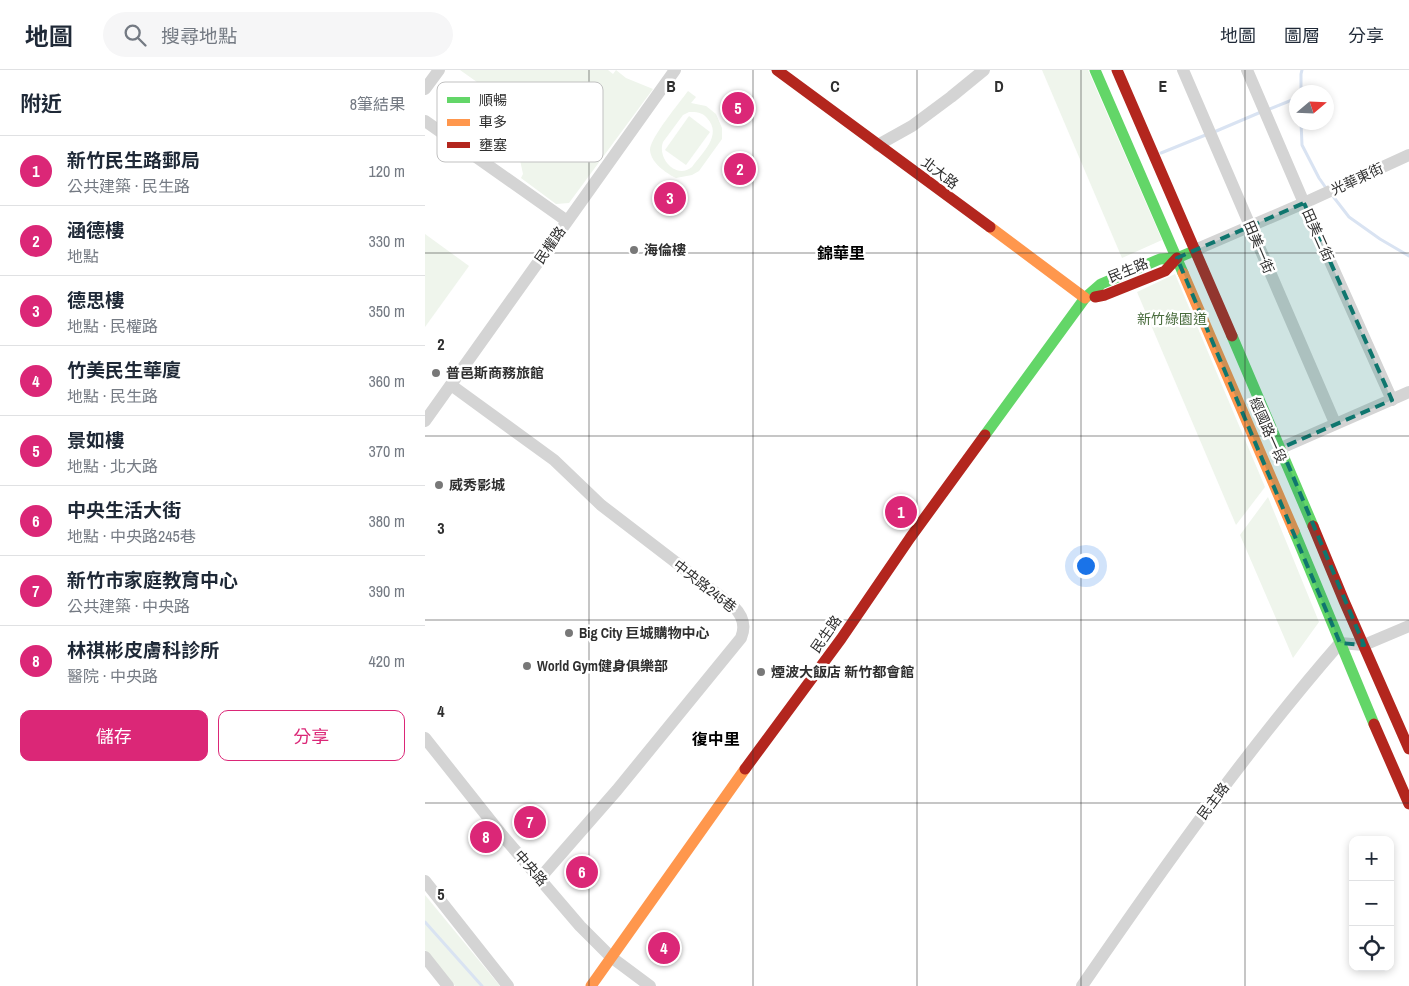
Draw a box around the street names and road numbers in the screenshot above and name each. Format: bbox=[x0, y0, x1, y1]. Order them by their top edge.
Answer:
street label: 北大路 bbox=[918, 153, 962, 193]
street label: 光華東街 bbox=[1328, 159, 1386, 199]
street label: 田美二街 bbox=[1298, 206, 1338, 264]
street label: 田美一街 bbox=[1240, 218, 1278, 276]
street label: 民權路 bbox=[531, 223, 569, 267]
street label: 民生路 bbox=[1105, 254, 1151, 286]
street label: 經國路一段 bbox=[1246, 394, 1290, 466]
street label: 中央路245巷 bbox=[670, 556, 740, 616]
street label: 民生路 bbox=[807, 612, 845, 656]
street label: 民主路 bbox=[1193, 779, 1233, 823]
street label: 中央路 bbox=[510, 846, 552, 890]

